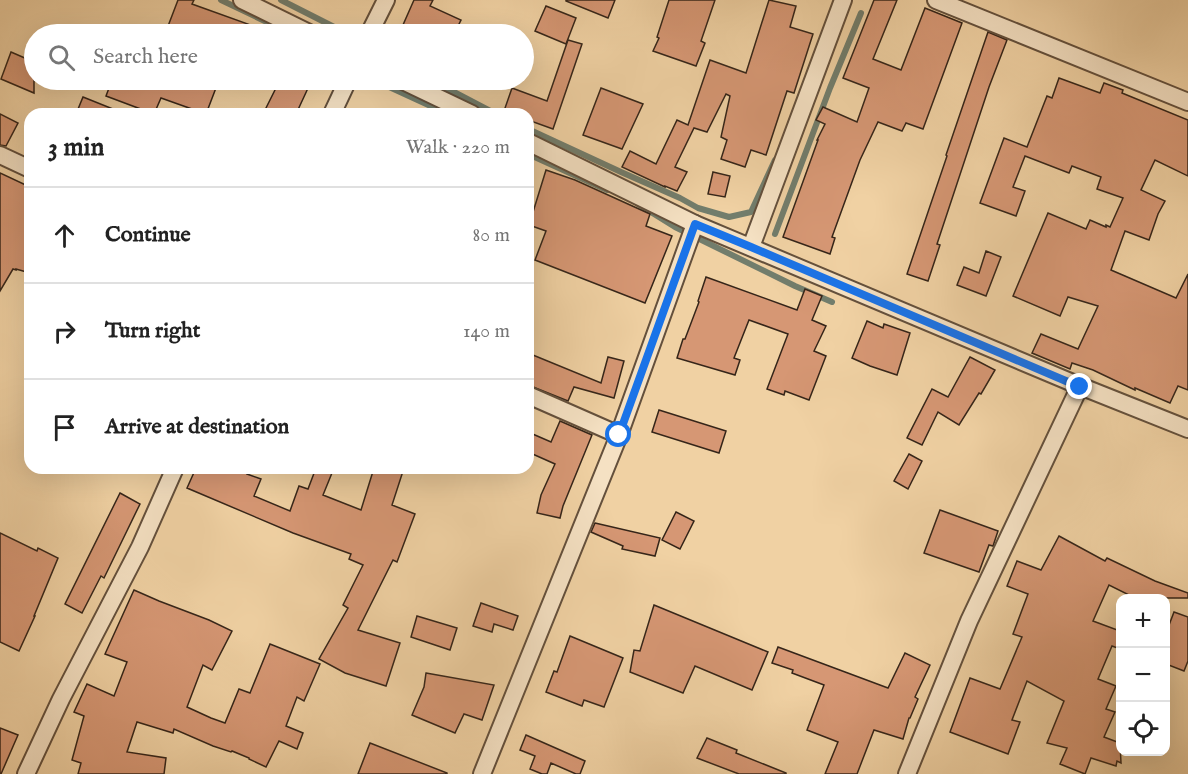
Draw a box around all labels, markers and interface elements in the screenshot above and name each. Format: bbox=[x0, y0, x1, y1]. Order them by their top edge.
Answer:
search box bbox=[24, 24, 534, 90]
icon: search bbox=[45, 41, 78, 74]
text: Search here bbox=[93, 43, 198, 71]
text: 3 min bbox=[48, 131, 104, 164]
text: Walk · 220 m bbox=[406, 135, 510, 160]
icon: ahead bbox=[48, 219, 81, 252]
text: Continue bbox=[105, 221, 191, 249]
text: 80 m bbox=[473, 223, 510, 248]
icon: right bbox=[48, 315, 81, 348]
text: Turn right bbox=[105, 317, 200, 345]
text: 140 m bbox=[463, 319, 510, 344]
route end bbox=[1066, 373, 1092, 399]
icon: arrive bbox=[48, 411, 81, 444]
text: Arrive at destination bbox=[105, 413, 289, 441]
route start bbox=[605, 421, 631, 447]
map controls bbox=[1116, 594, 1170, 756]
button: + bbox=[1116, 594, 1170, 648]
button: − bbox=[1116, 648, 1170, 702]
button: locate bbox=[1116, 702, 1170, 756]

